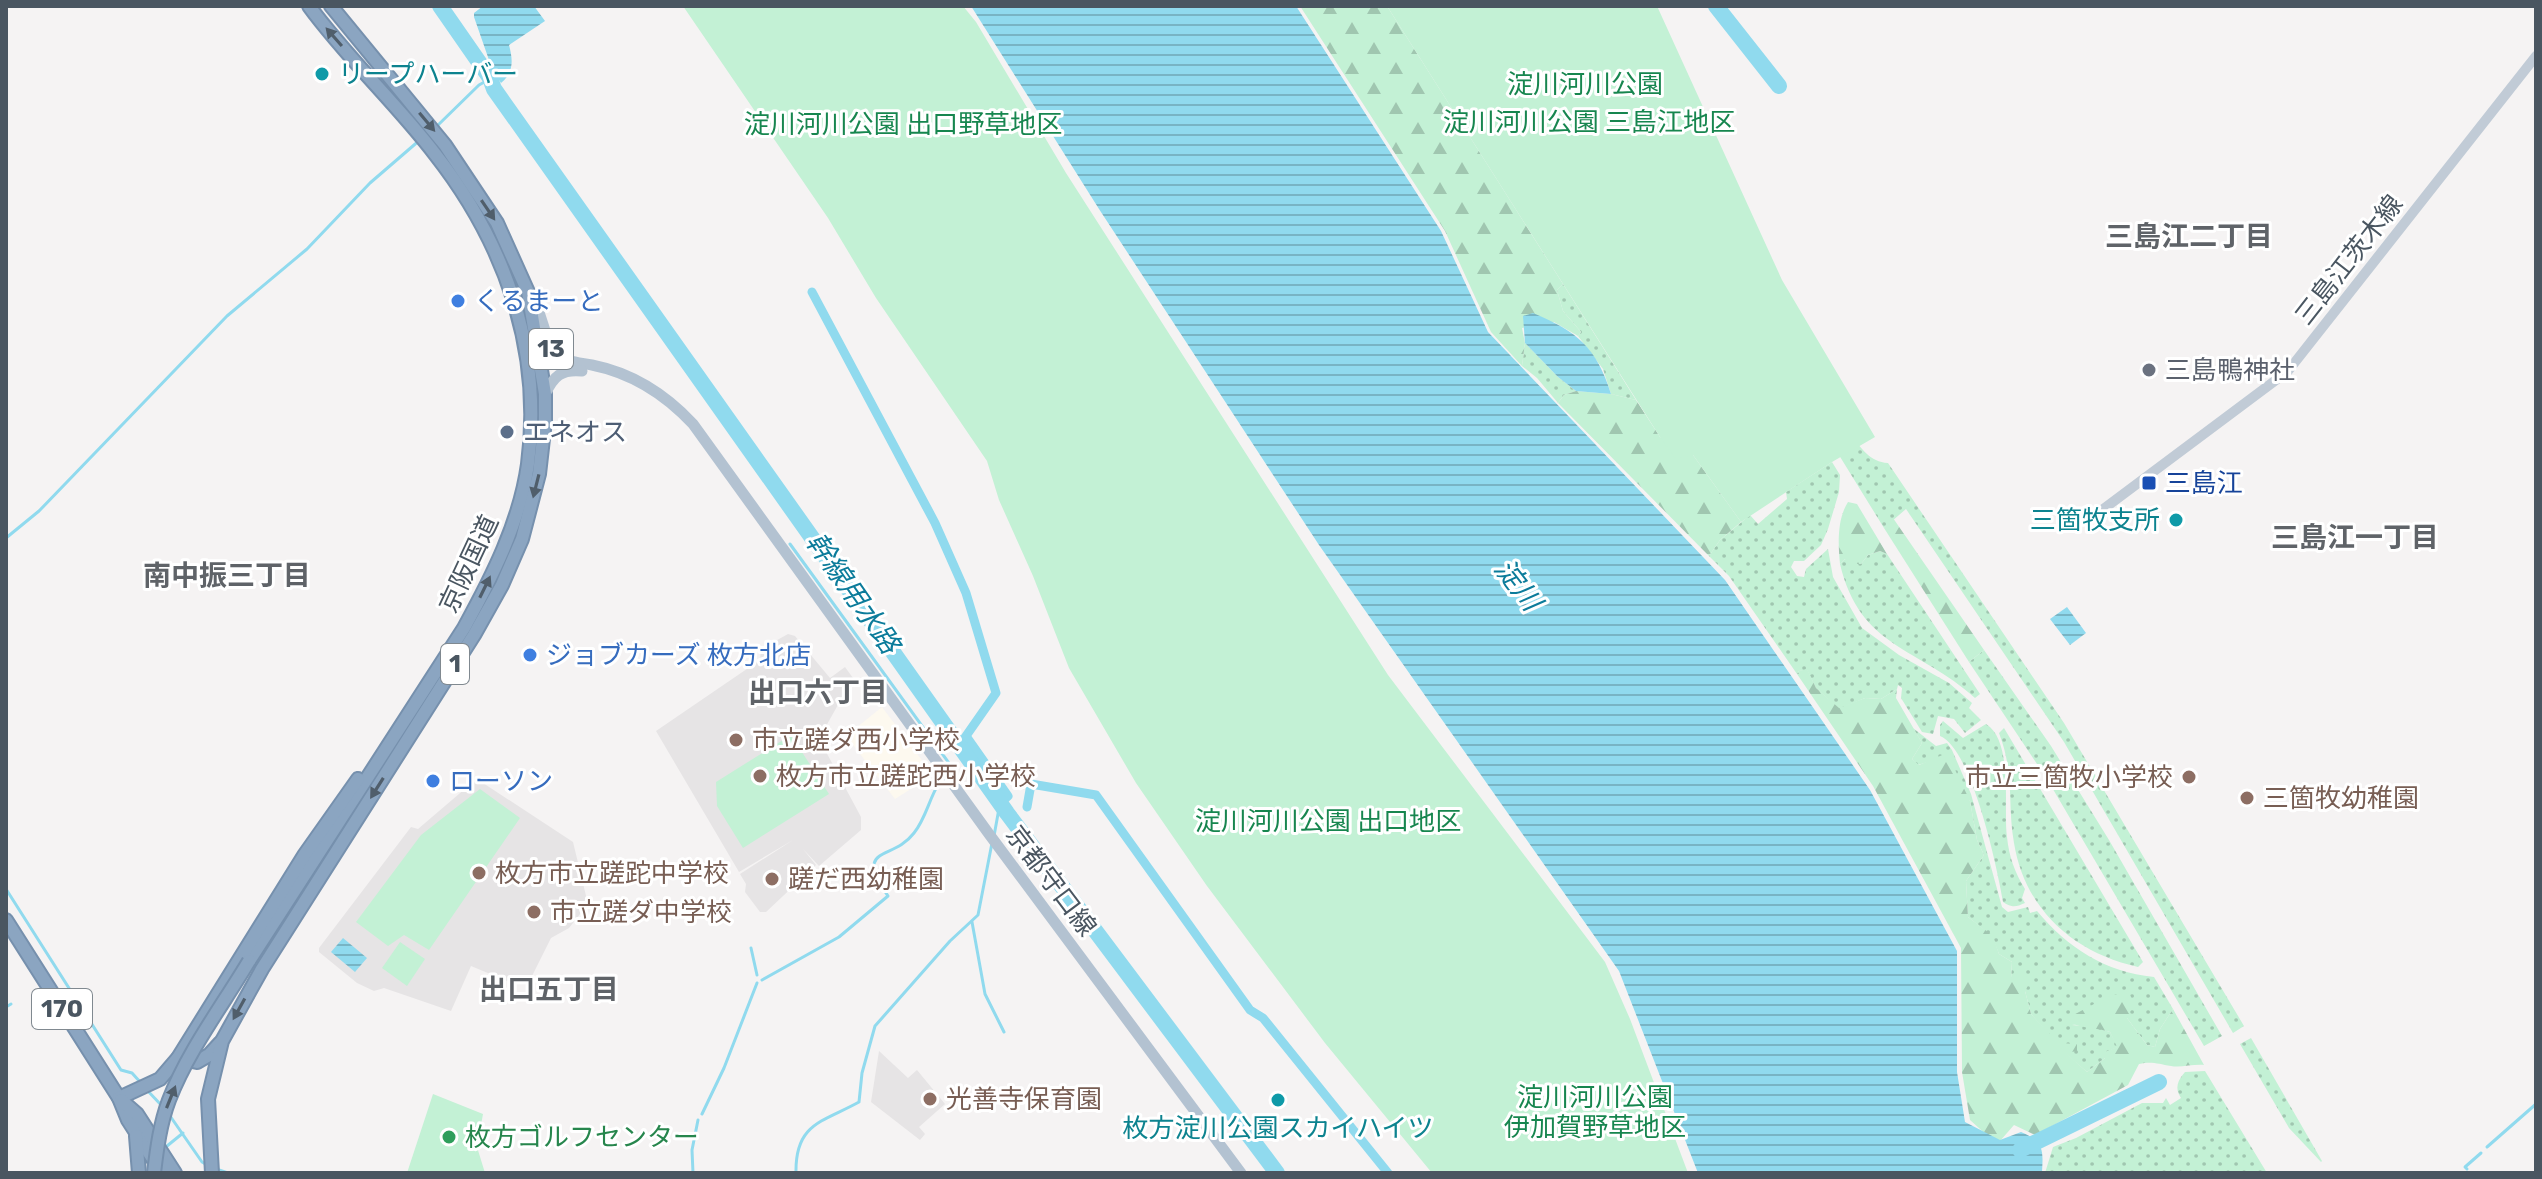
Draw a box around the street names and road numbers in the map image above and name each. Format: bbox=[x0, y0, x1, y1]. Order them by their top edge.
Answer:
street label: 三島江茨木線 bbox=[2289, 189, 2409, 331]
road number: 13 bbox=[529, 329, 573, 369]
street label: 京阪国道 bbox=[433, 510, 505, 618]
road number: 1 bbox=[441, 644, 469, 684]
street label: 京都守口線 bbox=[999, 820, 1103, 942]
road number: 170 bbox=[32, 989, 92, 1029]

